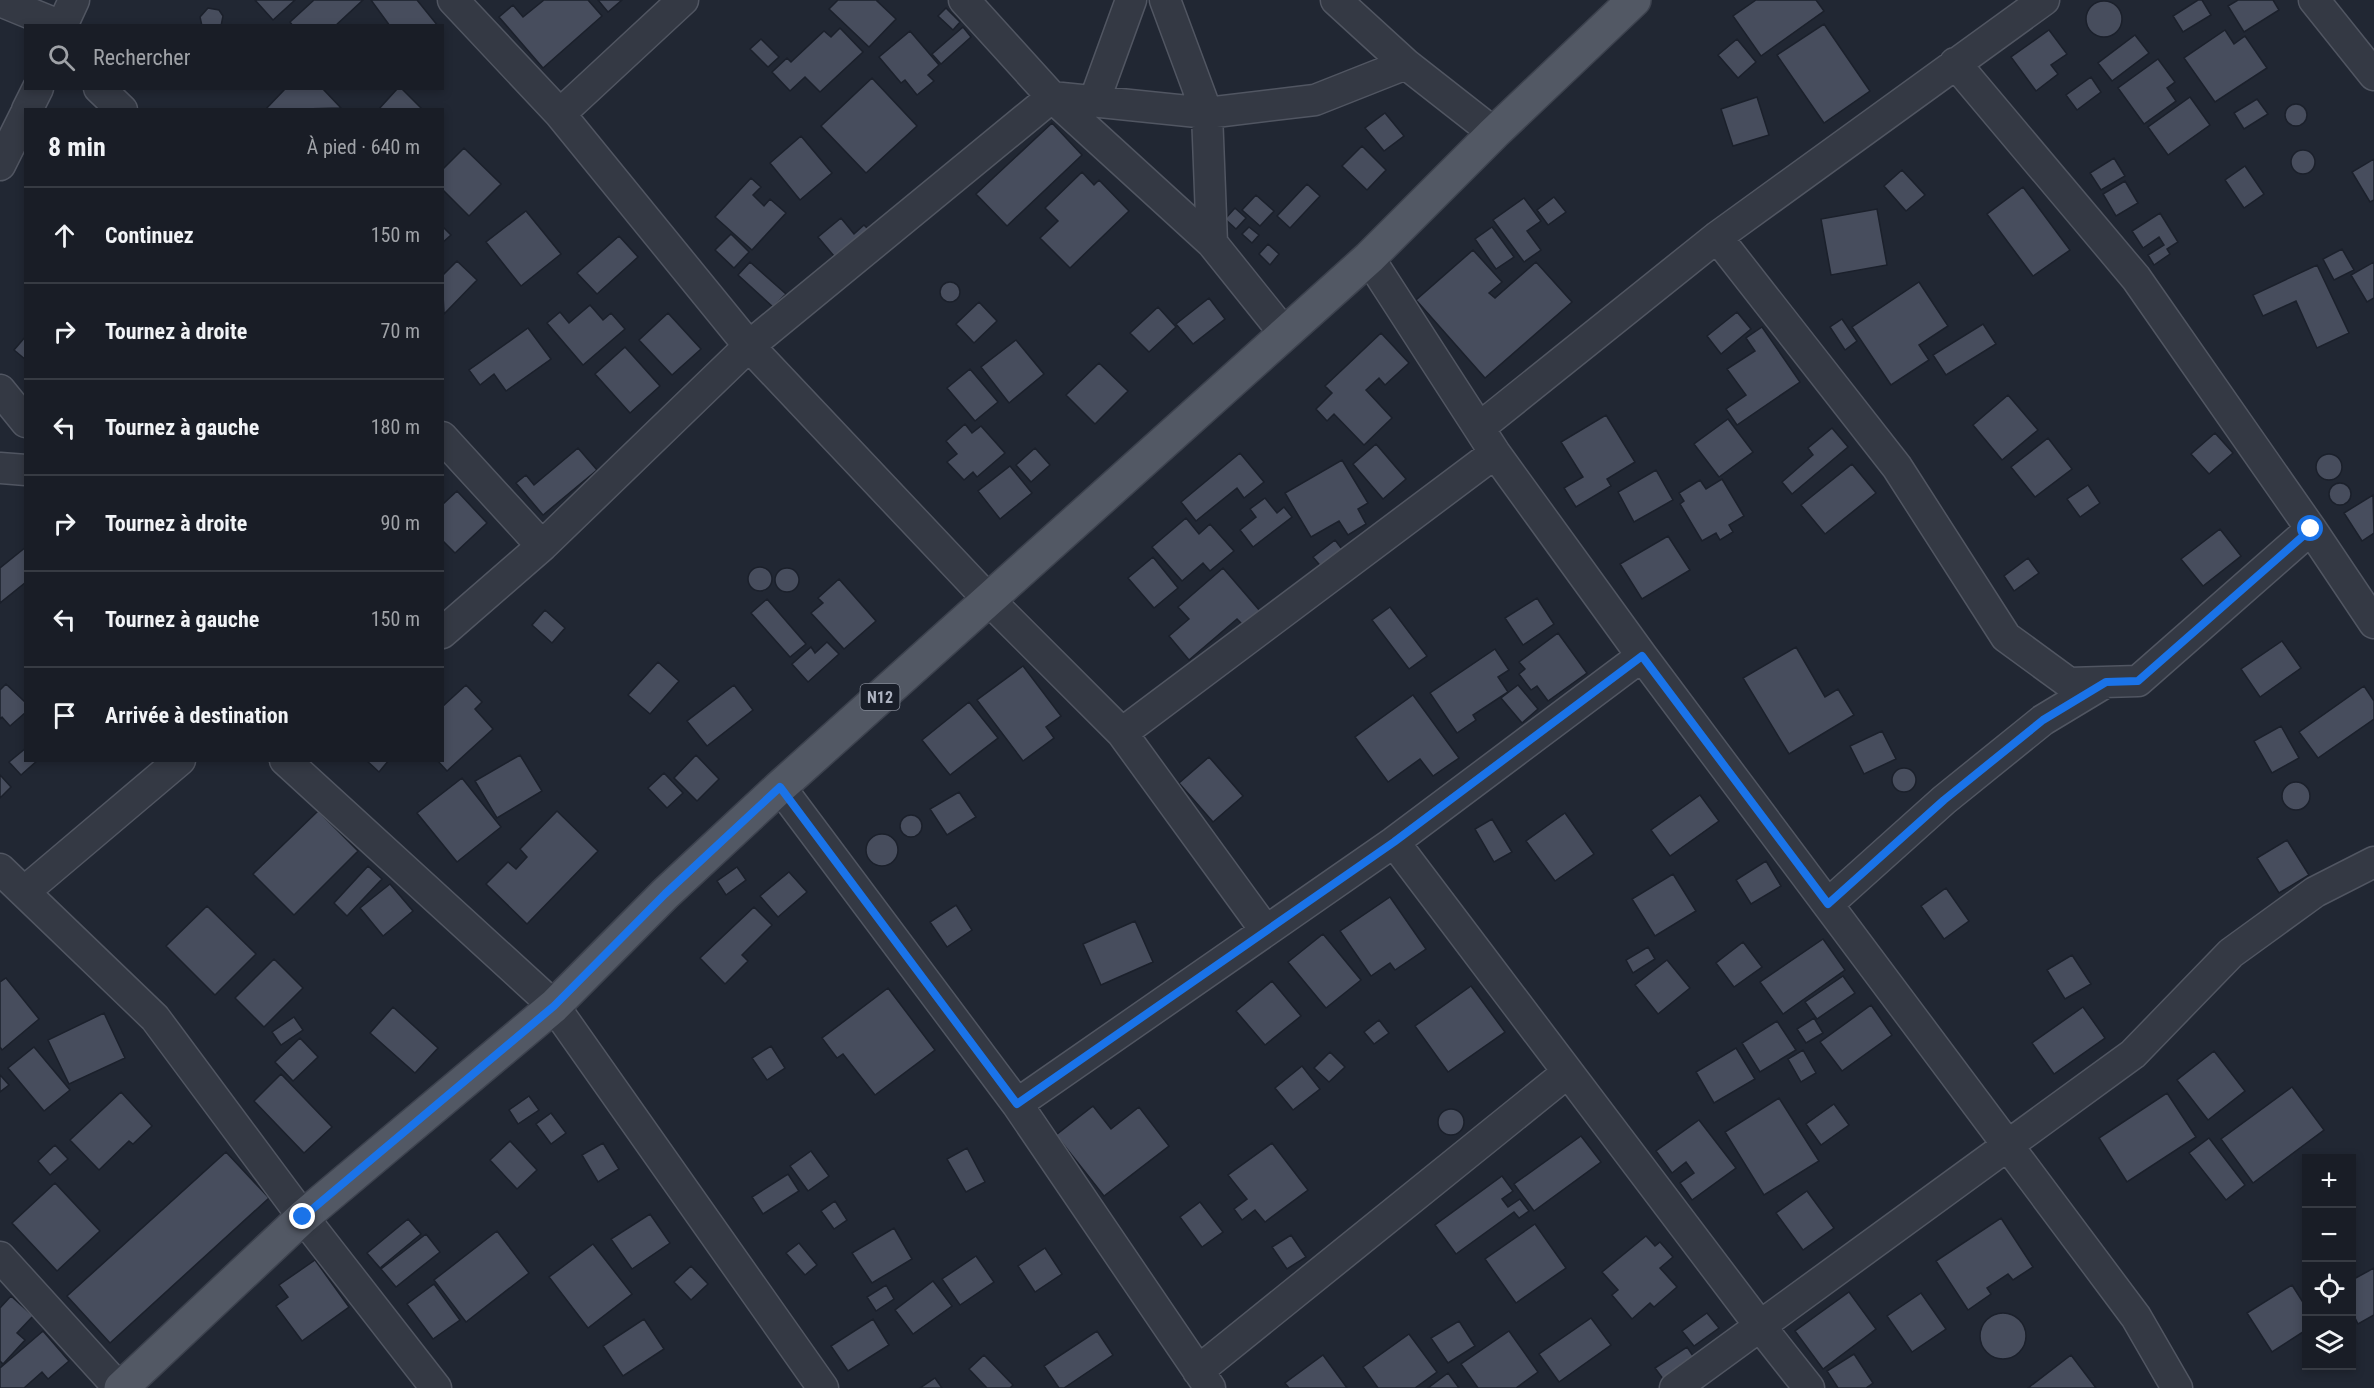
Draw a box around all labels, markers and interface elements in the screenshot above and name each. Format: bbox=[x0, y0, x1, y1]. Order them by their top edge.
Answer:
search box bbox=[24, 24, 444, 90]
icon: search bbox=[45, 41, 78, 74]
text: Rechercher bbox=[93, 45, 190, 70]
text: 8 min bbox=[48, 132, 106, 162]
text: À pied · 640 m bbox=[307, 135, 420, 159]
icon: ahead bbox=[48, 219, 81, 252]
text: Continuez bbox=[105, 223, 194, 248]
text: 150 m bbox=[371, 223, 420, 247]
icon: right bbox=[48, 315, 81, 348]
text: Tournez à droite bbox=[105, 319, 247, 344]
text: 70 m bbox=[381, 319, 420, 343]
icon: left bbox=[48, 411, 81, 444]
text: Tournez à gauche bbox=[105, 415, 259, 440]
text: 180 m bbox=[371, 415, 420, 439]
icon: right bbox=[48, 507, 81, 540]
text: Tournez à droite bbox=[105, 511, 247, 536]
text: 90 m bbox=[381, 511, 420, 535]
route start bbox=[2297, 515, 2323, 541]
icon: left bbox=[48, 603, 81, 636]
text: Tournez à gauche bbox=[105, 607, 259, 632]
text: 150 m bbox=[371, 607, 420, 631]
road number: N12 bbox=[860, 684, 900, 710]
icon: arrive bbox=[48, 699, 81, 732]
text: Arrivée à destination bbox=[105, 703, 289, 728]
map controls bbox=[2302, 1154, 2356, 1370]
button: + bbox=[2302, 1154, 2356, 1208]
route end bbox=[289, 1203, 315, 1229]
button: − bbox=[2302, 1208, 2356, 1262]
button: locate bbox=[2302, 1262, 2356, 1316]
button: layers bbox=[2302, 1316, 2356, 1370]

